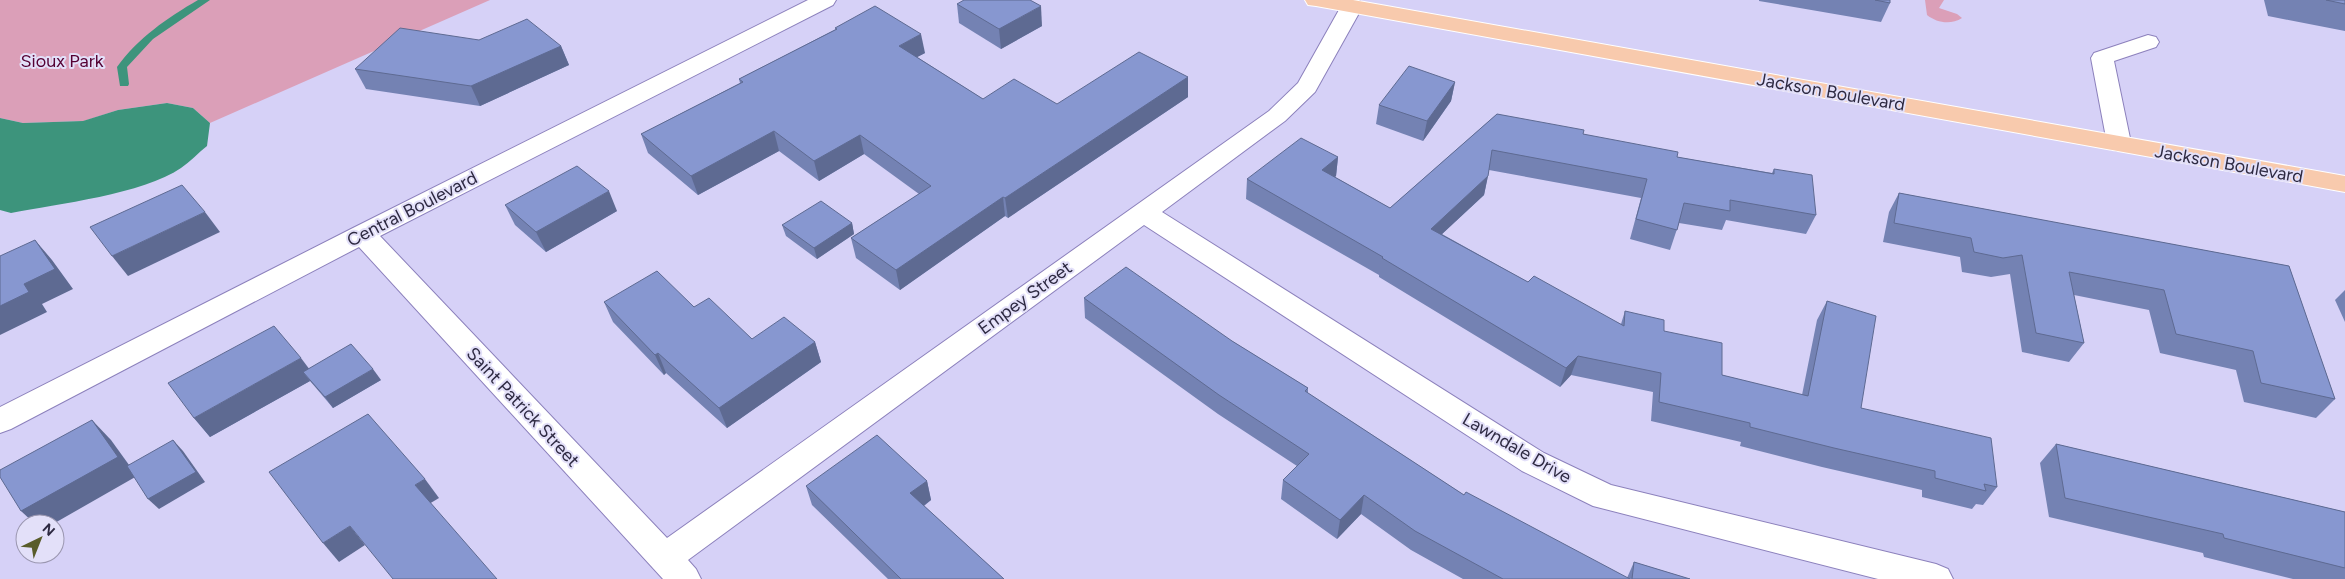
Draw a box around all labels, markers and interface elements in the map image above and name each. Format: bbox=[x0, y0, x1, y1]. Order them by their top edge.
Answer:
park label: Sioux Park bbox=[21, 50, 104, 72]
street label: Jackson Boulevard bbox=[1755, 68, 1907, 116]
street label: Jackson Boulevard bbox=[2153, 140, 2305, 188]
street label: Central Boulevard bbox=[343, 167, 481, 251]
street label: Empey Street bbox=[974, 257, 1076, 339]
street label: Saint Patrick Street bbox=[462, 343, 584, 472]
street label: Lawndale Drive bbox=[1459, 408, 1576, 488]
north arrow bbox=[15, 514, 65, 564]
text: N bbox=[39, 520, 58, 540]

